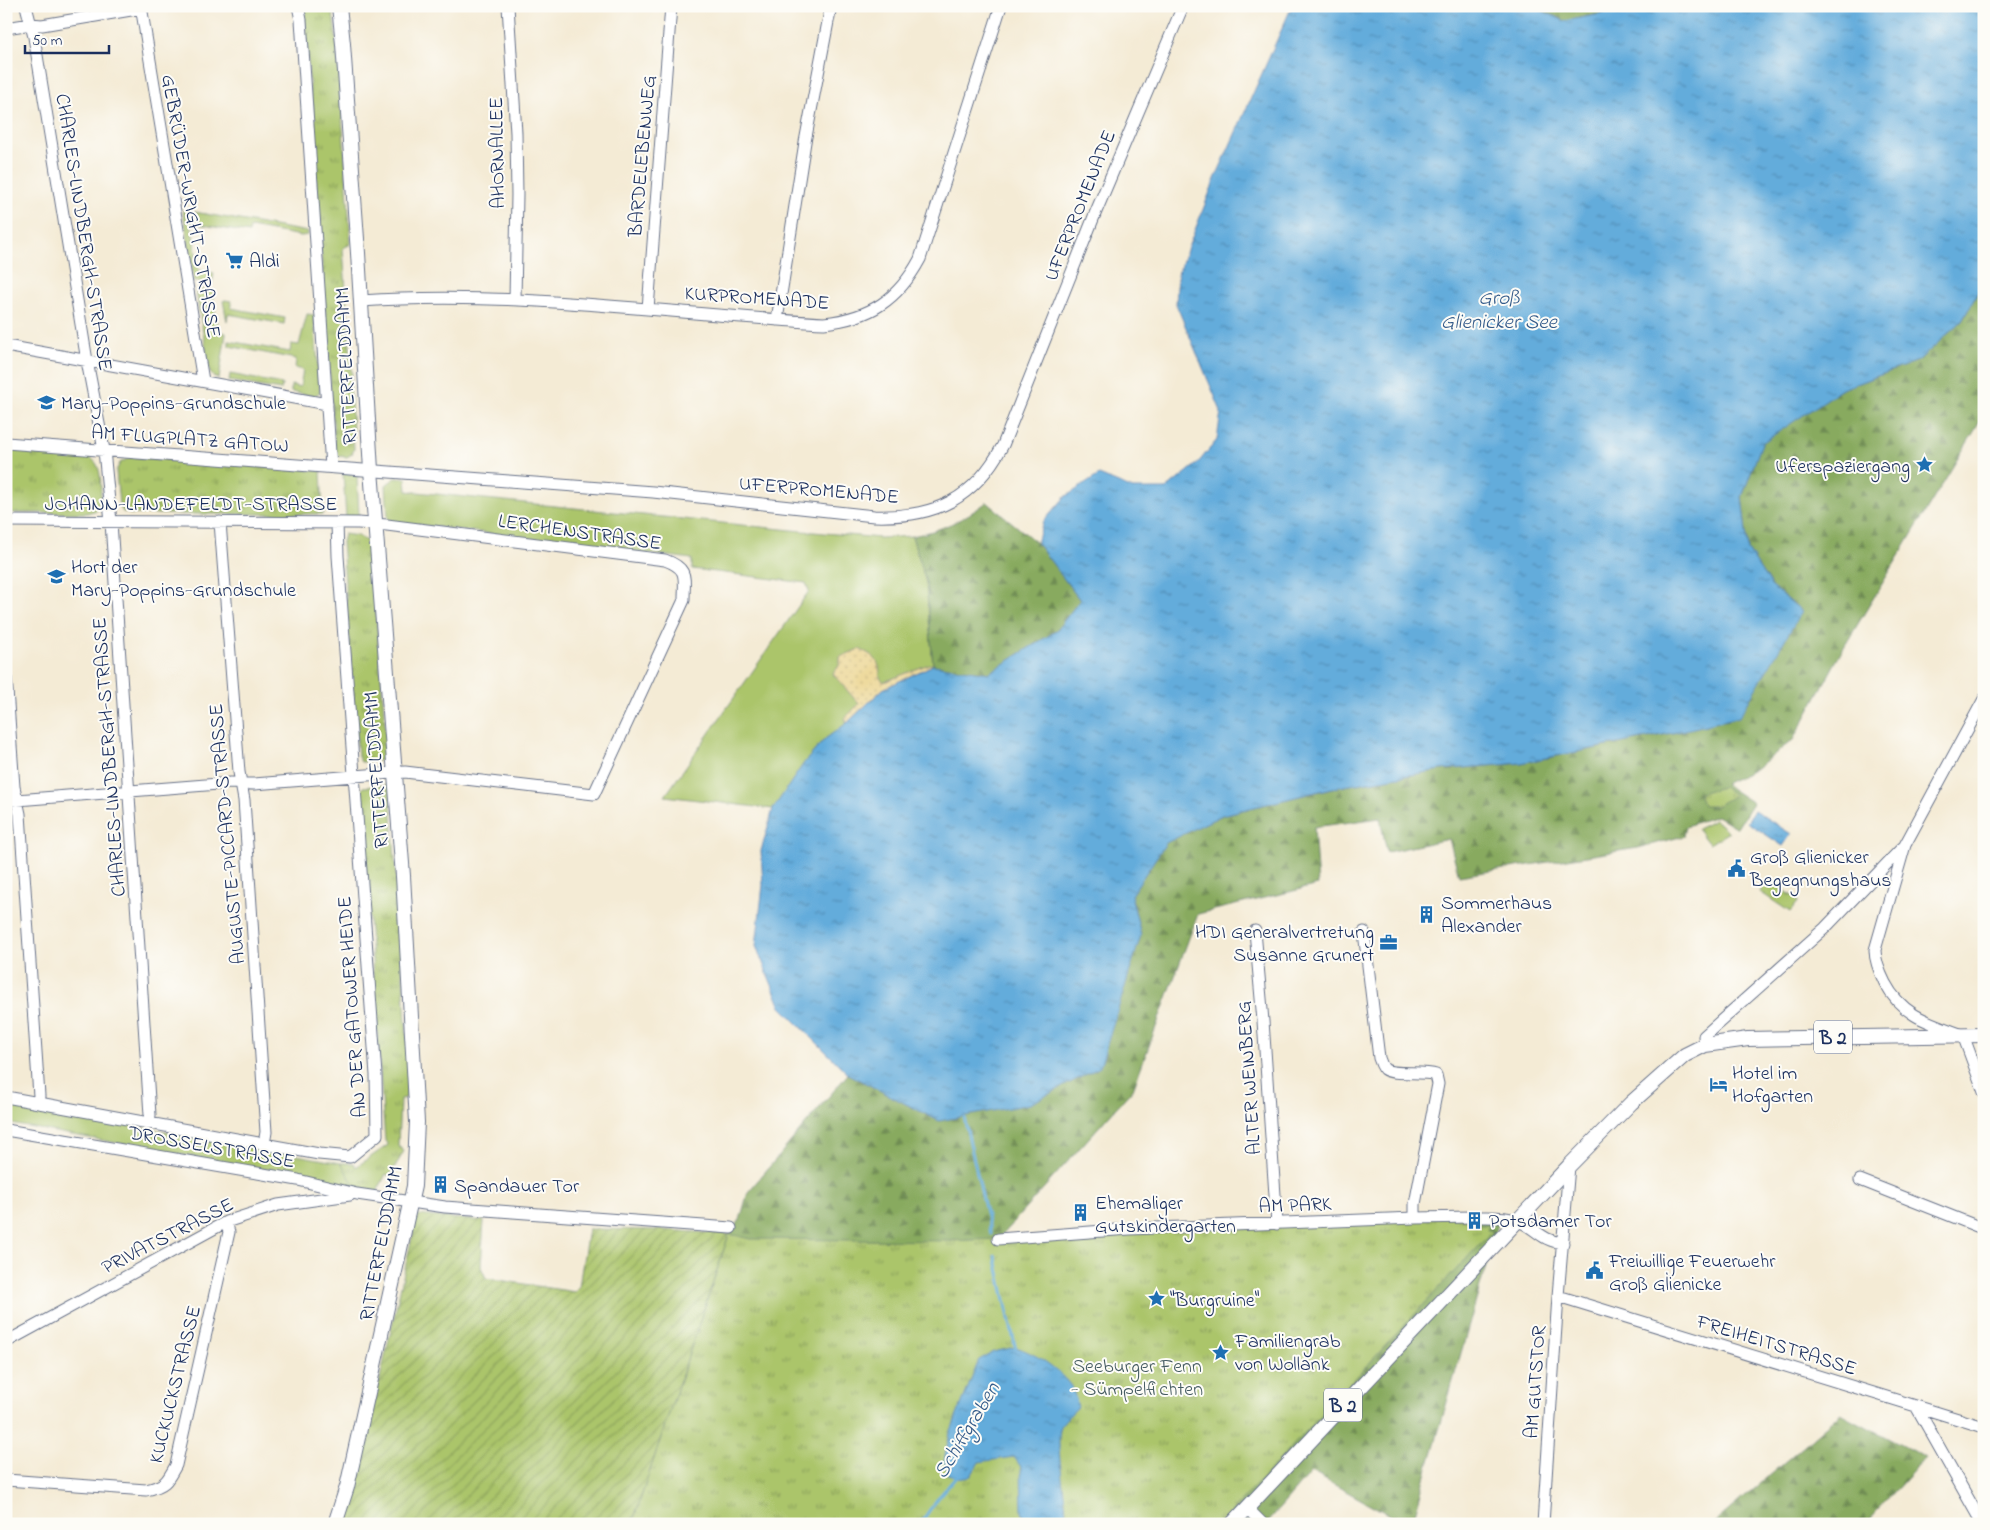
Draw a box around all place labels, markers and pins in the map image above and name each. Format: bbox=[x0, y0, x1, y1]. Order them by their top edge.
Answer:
place label: Aldi bbox=[249, 248, 280, 277]
supermarket icon: Aldi bbox=[225, 250, 245, 270]
place label: Mary-Poppins-Grundschule bbox=[61, 390, 286, 419]
school or university icon: Mary-Poppins-Grundschule bbox=[37, 392, 57, 412]
place label: Uferspaziergang bbox=[1775, 453, 1910, 483]
place icon: Uferspaziergang bbox=[1914, 455, 1934, 475]
place label: Hort der Mary-Poppins-Grundschule bbox=[71, 554, 296, 606]
school or university icon: Hort der Mary-Poppins-Grundschule bbox=[47, 567, 67, 587]
place label: Groß Glienicker Begegnungshaus bbox=[1749, 844, 1892, 897]
public building icon: Groß Glienicker Begegnungshaus bbox=[1726, 858, 1746, 878]
place label: Sommerhaus Alexander bbox=[1441, 890, 1552, 942]
building icon: Sommerhaus Alexander bbox=[1417, 904, 1437, 924]
place label: HDI Generalvertretung Susanne Grunert bbox=[1195, 919, 1374, 971]
office icon: HDI Generalvertretung Susanne Grunert bbox=[1378, 933, 1398, 953]
place label: Hotel im Hofgarten bbox=[1732, 1060, 1813, 1113]
hotel icon: Hotel im Hofgarten bbox=[1708, 1074, 1728, 1094]
place label: Spandauer Tor bbox=[454, 1173, 580, 1202]
building icon: Spandauer Tor bbox=[430, 1175, 450, 1195]
place label: Ehemaliger Gutskindergarten bbox=[1095, 1190, 1236, 1243]
building icon: Ehemaliger Gutskindergarten bbox=[1071, 1203, 1091, 1223]
place label: Potsdamer Tor bbox=[1489, 1208, 1612, 1237]
building icon: Potsdamer Tor bbox=[1465, 1210, 1485, 1230]
place label: Freiwillige Feuerwehr Groß Glienicke bbox=[1608, 1248, 1776, 1300]
public building icon: Freiwillige Feuerwehr Groß Glienicke bbox=[1585, 1261, 1605, 1281]
place label: "Burgruine" bbox=[1170, 1287, 1260, 1317]
place icon: "Burgruine" bbox=[1146, 1289, 1166, 1309]
place label: Familiengrab von Wollank bbox=[1234, 1328, 1341, 1380]
place icon: Familiengrab von Wollank bbox=[1211, 1342, 1231, 1362]

